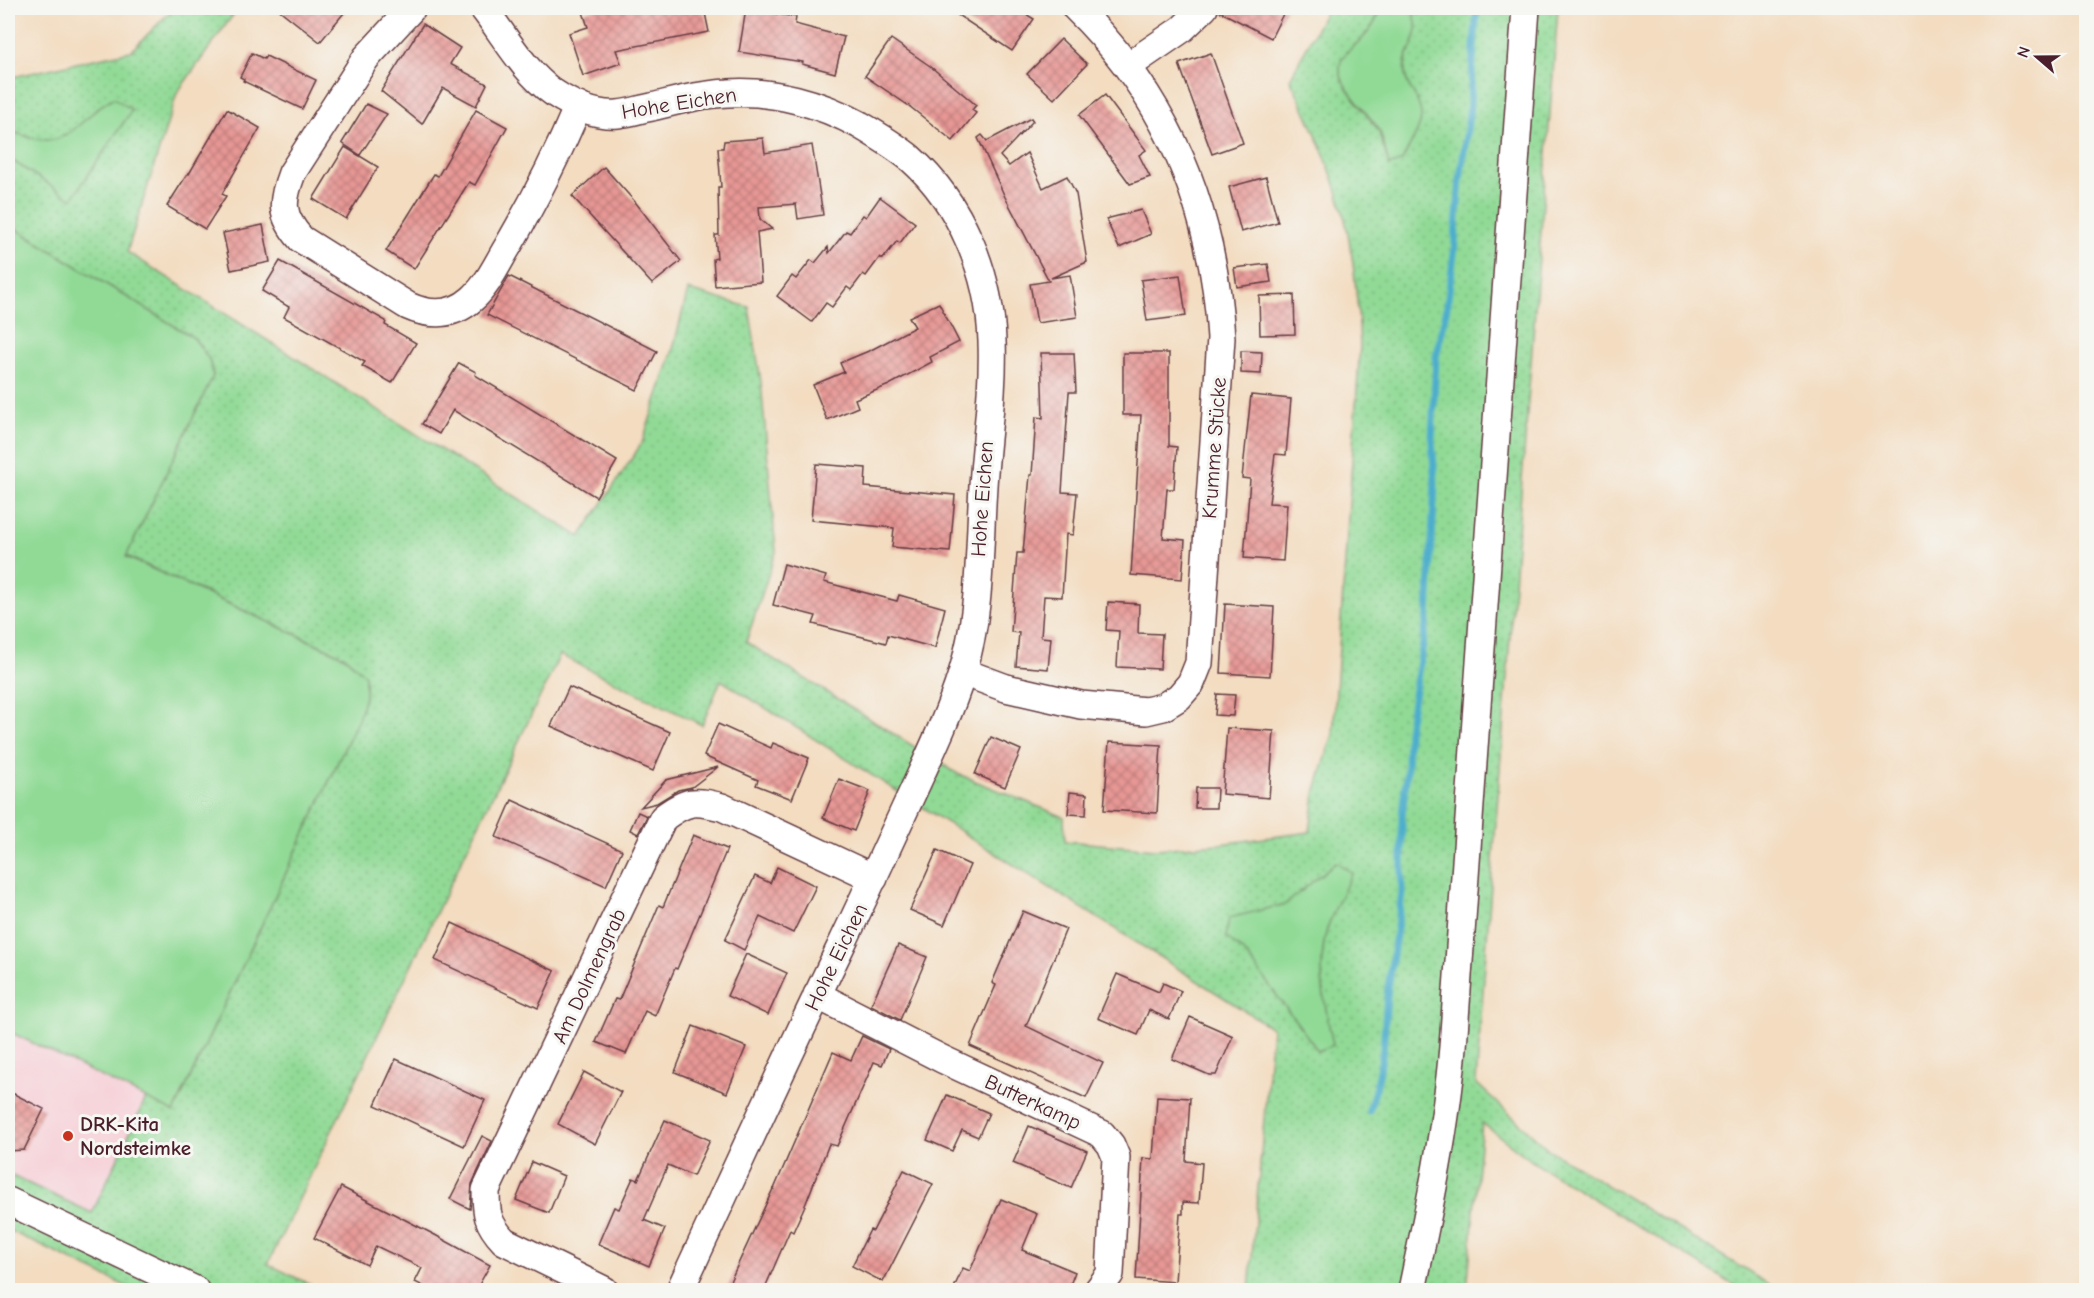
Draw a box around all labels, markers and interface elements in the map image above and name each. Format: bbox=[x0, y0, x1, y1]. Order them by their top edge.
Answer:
north arrow bbox=[2007, 27, 2067, 87]
text: N bbox=[2014, 44, 2034, 60]
street label: Hohe Eichen bbox=[620, 82, 738, 124]
street label: Krumme Stücke bbox=[1197, 376, 1231, 520]
street label: Hohe Eichen bbox=[966, 440, 998, 558]
street label: Hohe Eichen bbox=[800, 900, 872, 1014]
street label: Am Dolmengrab bbox=[547, 905, 631, 1047]
street label: Butterkamp bbox=[981, 1069, 1085, 1135]
place label: DRK-Kita Nordsteimke bbox=[80, 1112, 191, 1160]
marker: DRK-Kita Nordsteimke bbox=[61, 1129, 75, 1143]

